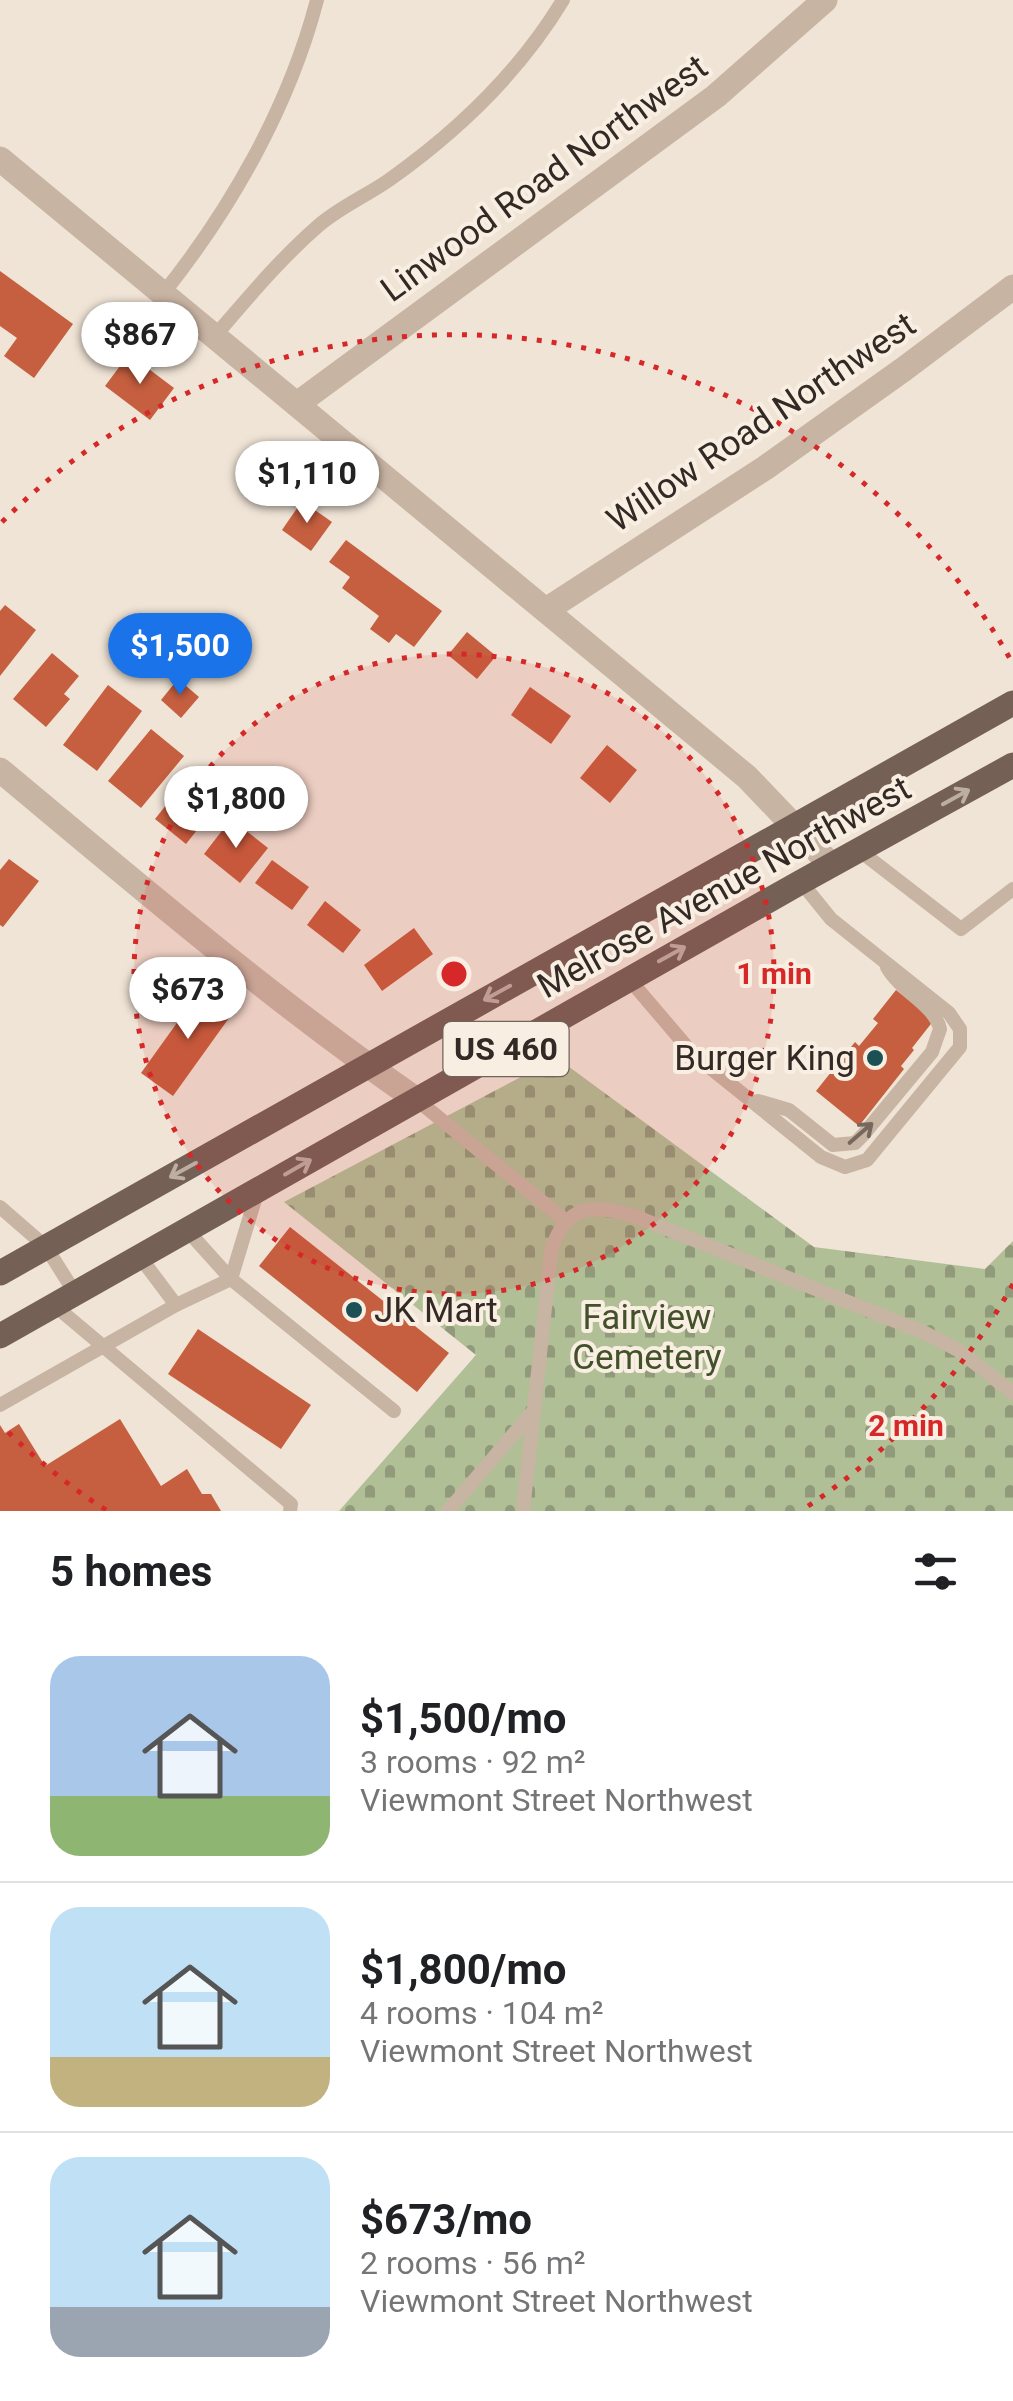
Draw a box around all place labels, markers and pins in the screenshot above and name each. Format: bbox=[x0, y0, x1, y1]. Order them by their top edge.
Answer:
pin: $867 bbox=[81, 302, 199, 387]
pin: $1,110 bbox=[226, 441, 388, 526]
pin: $1,500 bbox=[99, 613, 261, 698]
pin: $1,800 bbox=[155, 766, 317, 851]
centre of rings bbox=[436, 956, 472, 992]
pin: $673 bbox=[129, 957, 247, 1042]
place label: Burger King bbox=[674, 1038, 855, 1079]
marker: Burger King bbox=[864, 1047, 886, 1069]
place label: JK Mart bbox=[374, 1290, 498, 1331]
marker: JK Mart bbox=[343, 1299, 365, 1321]

